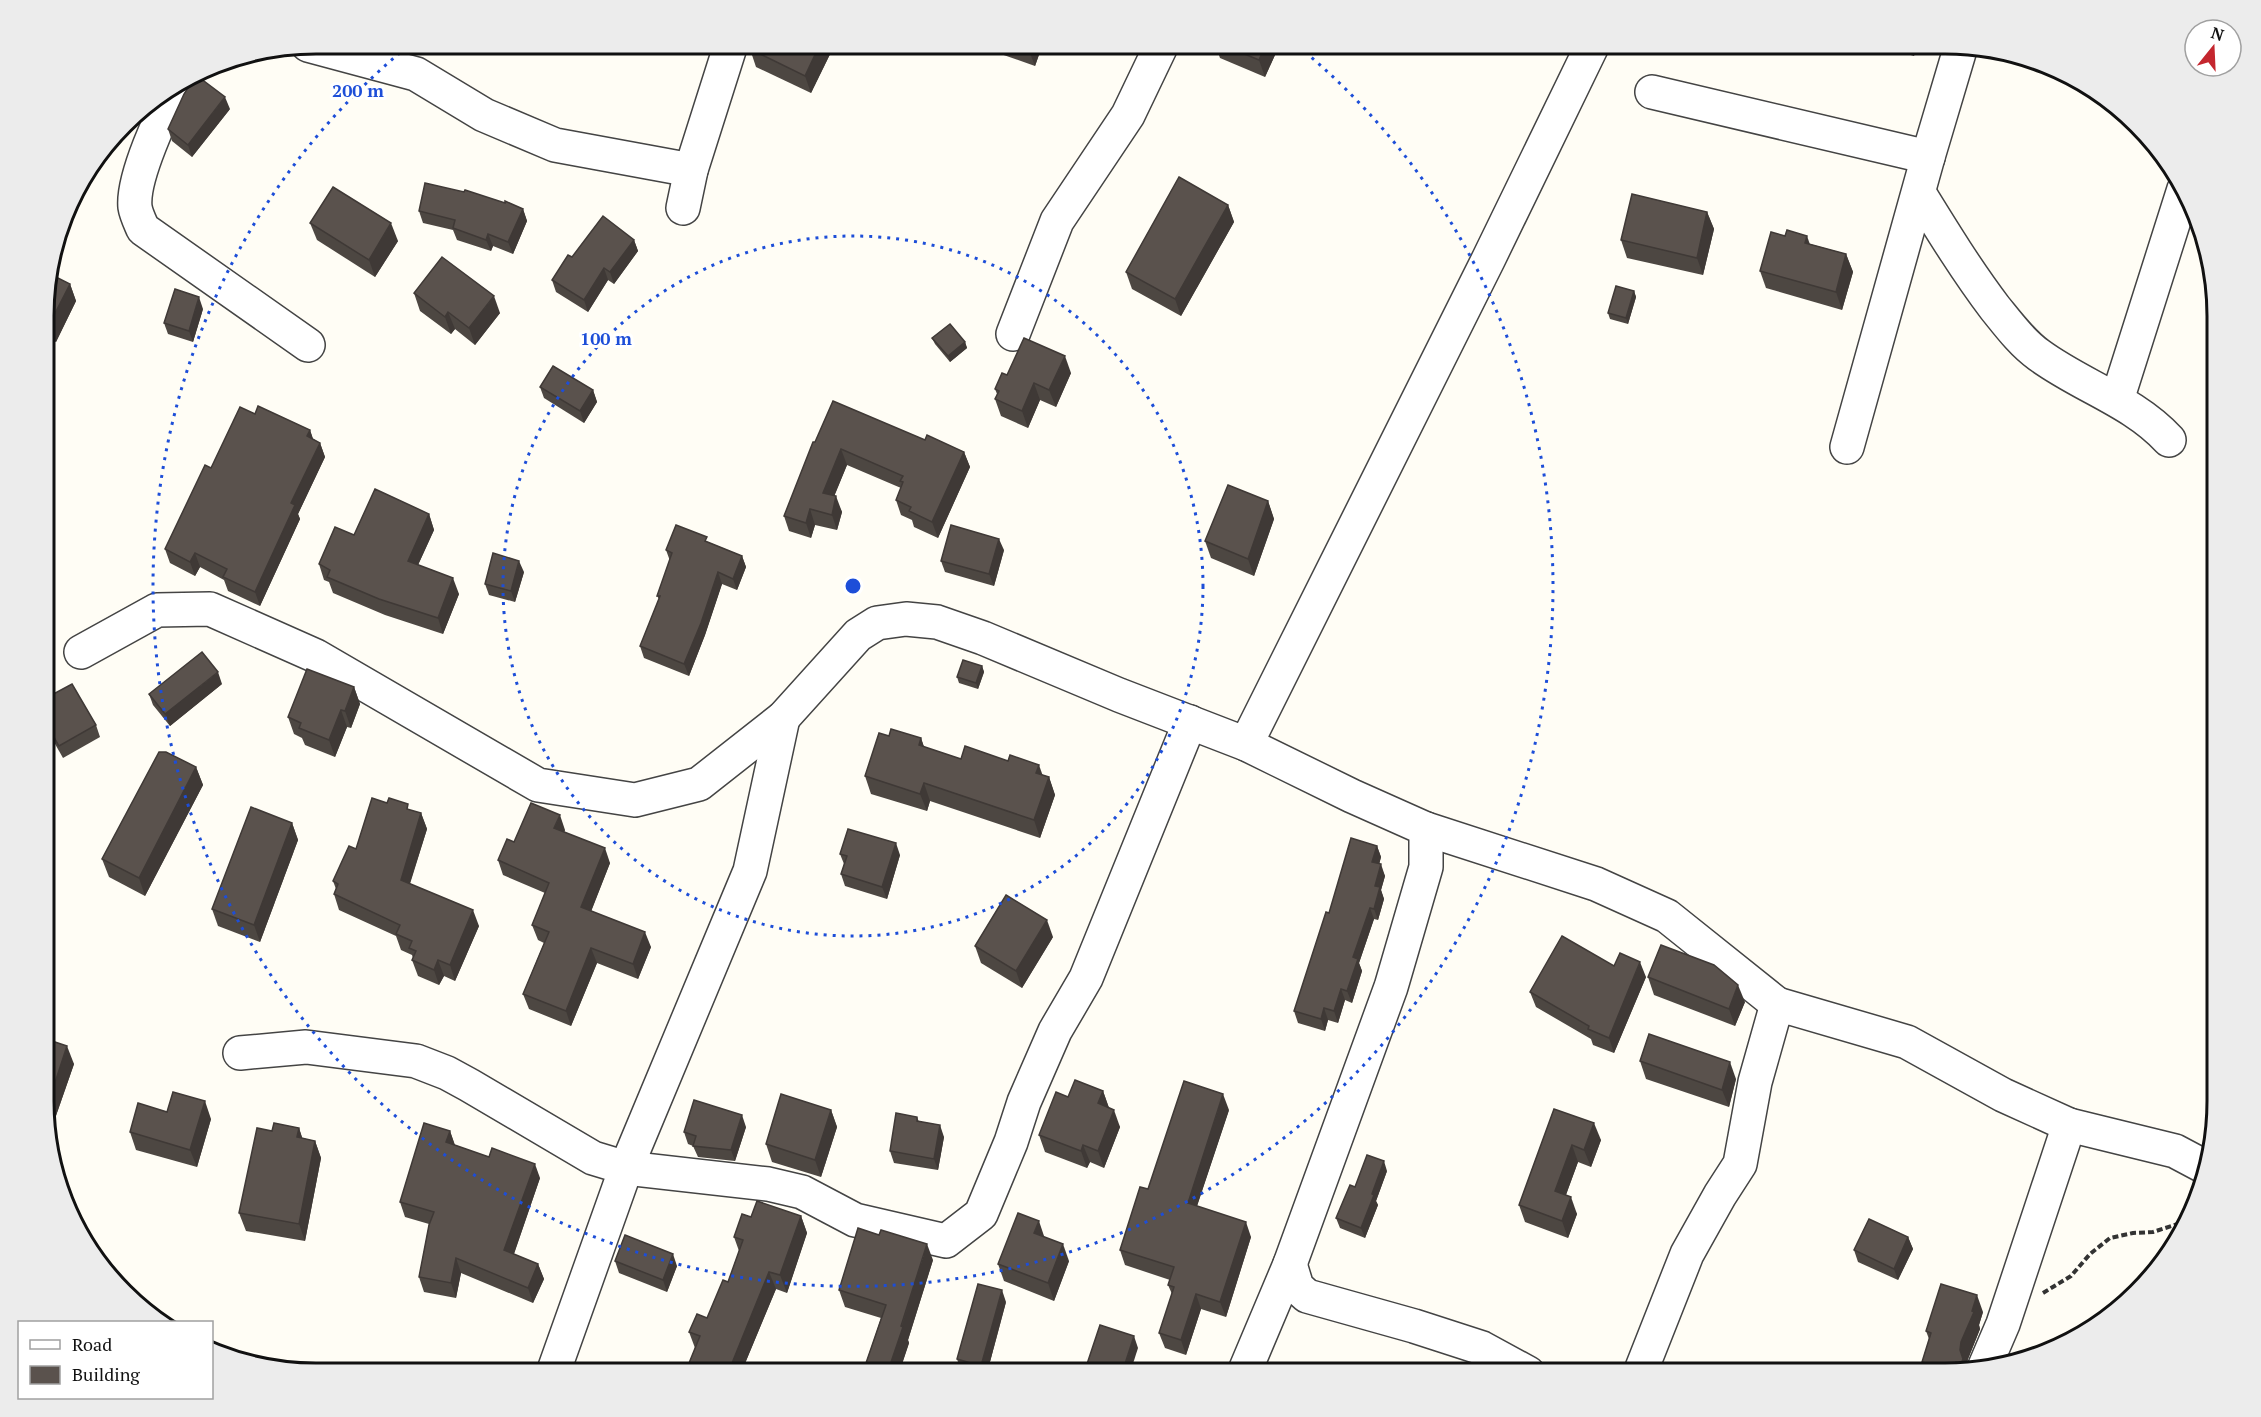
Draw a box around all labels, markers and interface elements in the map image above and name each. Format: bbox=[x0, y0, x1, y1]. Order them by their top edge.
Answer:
north arrow bbox=[2183, 18, 2243, 78]
text: N bbox=[2208, 21, 2227, 46]
text: 200 m bbox=[332, 78, 384, 102]
text: 100 m bbox=[580, 326, 632, 350]
centre of rings bbox=[843, 576, 863, 596]
legend bbox=[18, 1321, 213, 1399]
text: Road bbox=[72, 1332, 112, 1356]
text: Building bbox=[72, 1362, 140, 1386]

